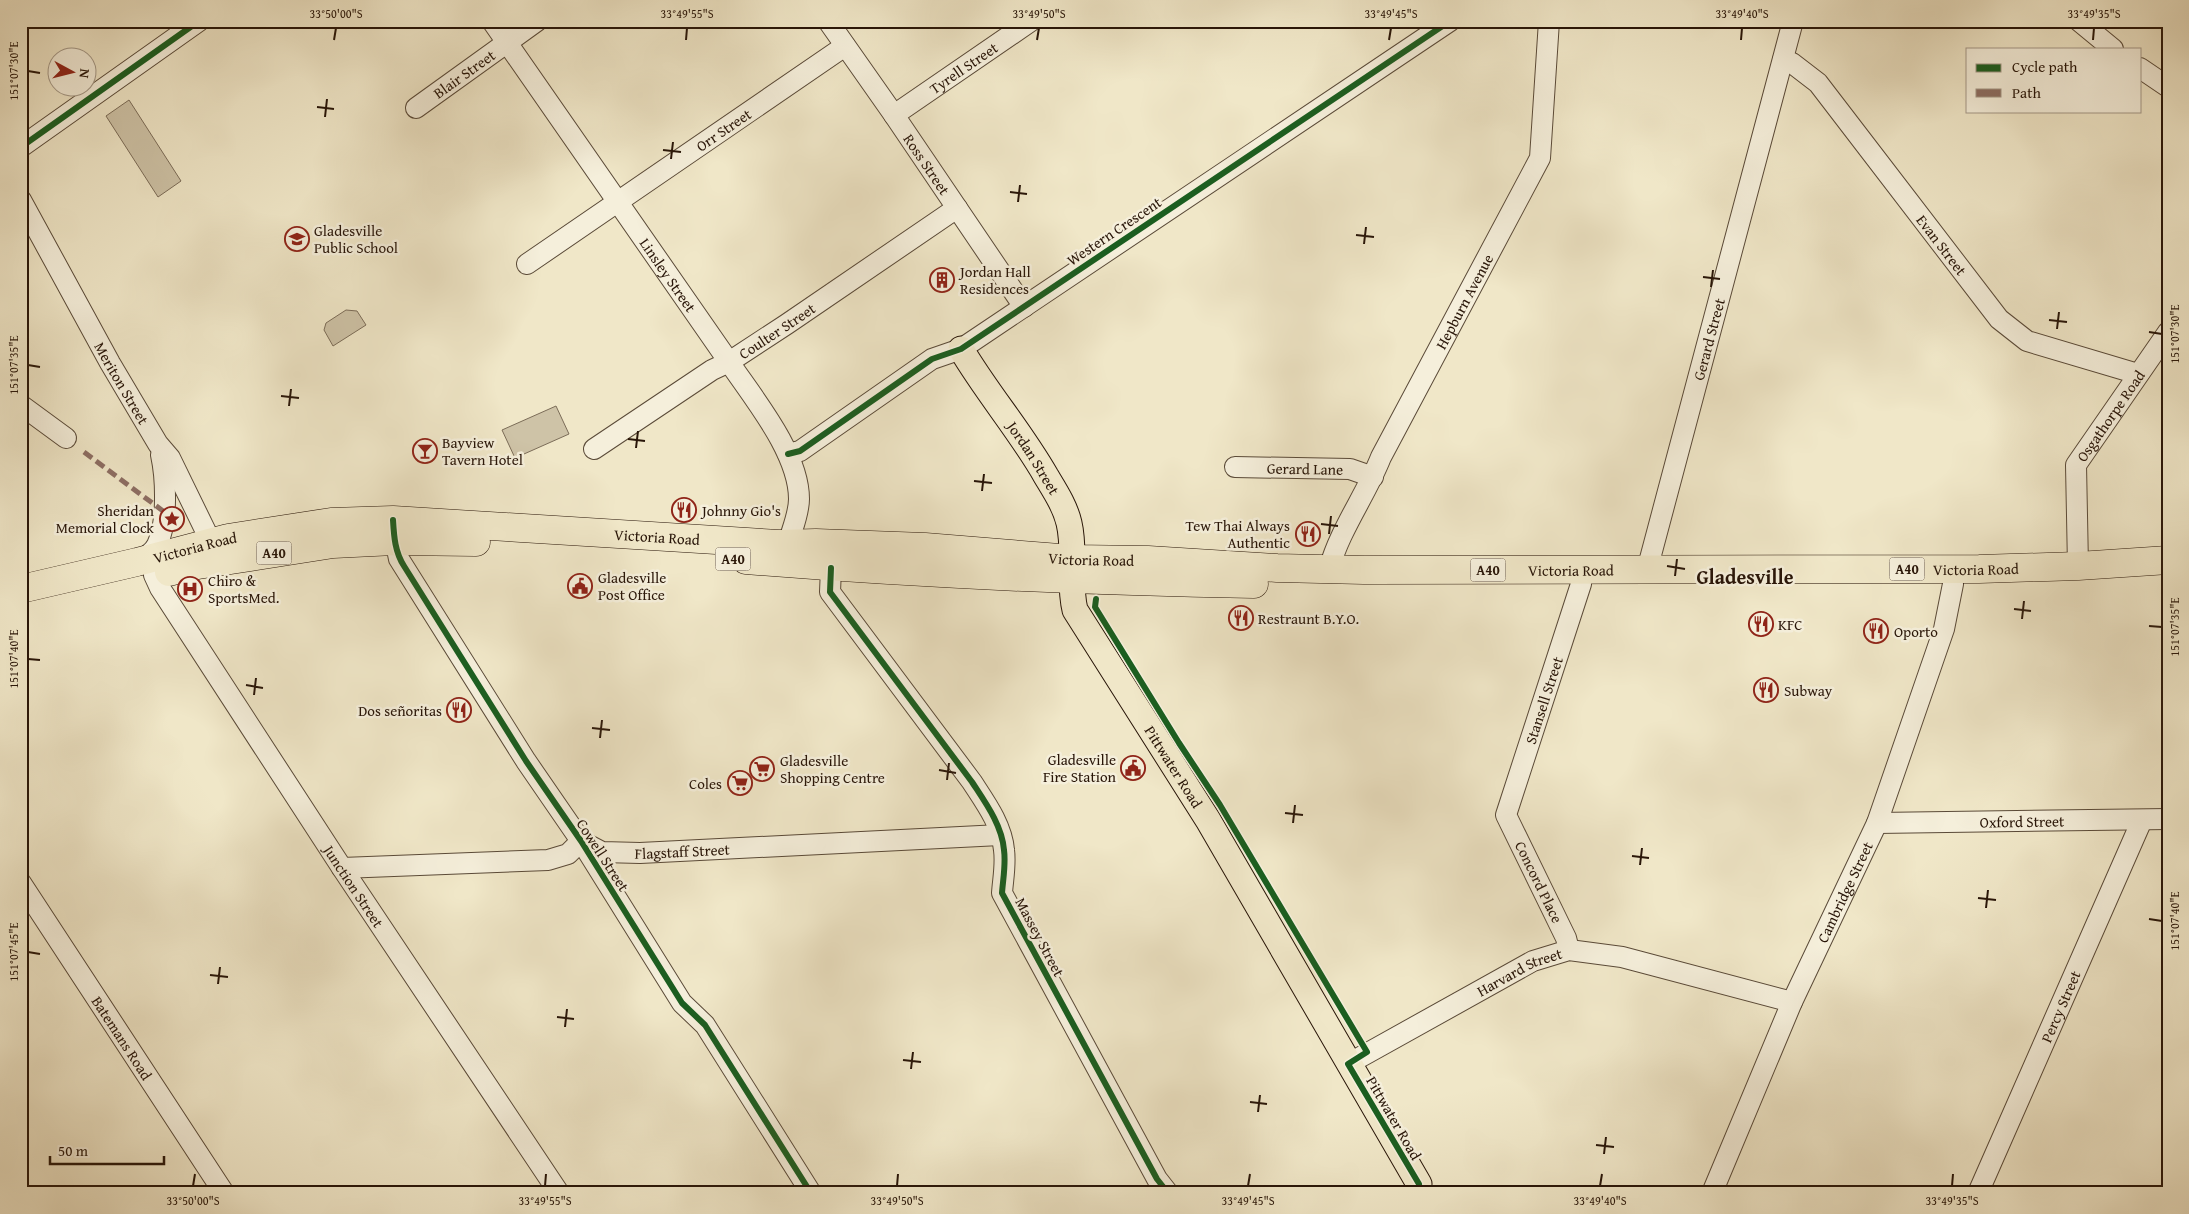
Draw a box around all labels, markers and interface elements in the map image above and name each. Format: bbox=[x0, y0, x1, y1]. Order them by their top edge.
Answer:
text: 33°50'00"S bbox=[309, 5, 363, 22]
text: 33°49'55"S bbox=[660, 5, 714, 22]
text: 33°49'50"S bbox=[1012, 5, 1066, 22]
text: 33°49'45"S bbox=[1364, 5, 1418, 22]
text: 33°49'40"S bbox=[1715, 5, 1769, 22]
text: 33°49'35"S bbox=[2067, 5, 2121, 22]
street label: Tyrell Street bbox=[925, 36, 1002, 98]
text: 151°07'30"E bbox=[5, 41, 22, 101]
street label: Blair Street bbox=[429, 44, 500, 103]
north arrow bbox=[48, 48, 98, 98]
legend bbox=[1966, 48, 2142, 112]
text: Cycle path bbox=[2012, 56, 2078, 77]
text: N bbox=[74, 68, 95, 80]
text: Path bbox=[2012, 82, 2041, 103]
street label: Orr Street bbox=[691, 103, 756, 156]
street label: Ross Street bbox=[899, 129, 956, 199]
street label: Western Crescent bbox=[1063, 191, 1166, 270]
street label: Evan Street bbox=[1912, 210, 1973, 280]
place label: Gladesville Public School bbox=[314, 220, 398, 258]
school or university icon: Gladesville Public School bbox=[284, 226, 310, 252]
street label: Linsley Street bbox=[635, 233, 702, 317]
street label: Hepburn Avenue bbox=[1430, 250, 1498, 353]
place label: Jordan Hall Residences bbox=[958, 261, 1031, 299]
building icon: Jordan Hall Residences bbox=[929, 267, 955, 293]
street label: Gerard Street bbox=[1687, 295, 1730, 383]
street label: Coulter Street bbox=[734, 297, 820, 364]
text: 151°07'30"E bbox=[2166, 304, 2183, 364]
text: 151°07'35"E bbox=[5, 335, 22, 395]
street label: Meriton Street bbox=[90, 338, 155, 429]
street label: Osgathorpe Road bbox=[2071, 366, 2149, 466]
street label: Jordan Street bbox=[1002, 415, 1066, 499]
place label: Bayview Tavern Hotel bbox=[442, 432, 523, 470]
bar icon: Bayview Tavern Hotel bbox=[412, 438, 438, 464]
street label: Gerard Lane bbox=[1267, 457, 1343, 479]
restaurant icon: Johnny Gio's bbox=[671, 497, 697, 523]
place label: Sheridan Memorial Clock bbox=[56, 500, 155, 538]
place label: Johnny Gio's bbox=[700, 500, 781, 521]
place icon: Sheridan Memorial Clock bbox=[159, 506, 185, 532]
place label: Tew Thai Always Authentic bbox=[1186, 515, 1290, 553]
restaurant icon: Tew Thai Always Authentic bbox=[1295, 521, 1321, 547]
street label: Victoria Road bbox=[614, 523, 701, 550]
street label: Victoria Road bbox=[151, 526, 238, 568]
road number: A40 bbox=[256, 542, 292, 564]
street label: Victoria Road bbox=[1047, 547, 1134, 570]
road number: A40 bbox=[716, 548, 750, 570]
street label: Victoria Road bbox=[1933, 557, 2019, 580]
road number: A40 bbox=[1470, 558, 1506, 582]
road number: A40 bbox=[1890, 558, 1924, 580]
street label: Victoria Road bbox=[1528, 559, 1614, 580]
district label: Gladesville bbox=[1696, 562, 1794, 591]
place label: Gladesville Post Office bbox=[598, 567, 666, 605]
place label: Chiro & SportsMed. bbox=[208, 570, 279, 608]
public building icon: Gladesville Post Office bbox=[567, 573, 593, 599]
hospital icon: Chiro & SportsMed. bbox=[177, 576, 203, 602]
text: 151°07'35"E bbox=[2166, 597, 2183, 657]
restaurant icon: Restraunt B.Y.O. bbox=[1228, 605, 1254, 631]
place label: Restraunt B.Y.O. bbox=[1258, 608, 1359, 629]
restaurant icon: KFC bbox=[1748, 611, 1774, 637]
place label: KFC bbox=[1778, 614, 1802, 635]
restaurant icon: Oporto bbox=[1863, 618, 1889, 644]
place label: Oporto bbox=[1894, 621, 1938, 642]
text: 151°07'40"E bbox=[5, 629, 22, 689]
street label: Stansell Street bbox=[1519, 653, 1568, 747]
restaurant icon: Subway bbox=[1753, 677, 1779, 703]
place label: Subway bbox=[1784, 680, 1833, 701]
restaurant icon: Dos señoritas bbox=[446, 697, 472, 723]
place label: Dos señoritas bbox=[358, 700, 442, 721]
street label: Pittwater Road bbox=[1140, 721, 1208, 812]
place label: Gladesville Fire Station bbox=[1043, 749, 1117, 787]
place label: Gladesville Shopping Centre bbox=[780, 750, 885, 788]
public building icon: Gladesville Fire Station bbox=[1120, 755, 1146, 781]
supermarket icon: Gladesville Shopping Centre bbox=[749, 756, 775, 782]
supermarket icon: Coles bbox=[727, 770, 753, 796]
place label: Coles bbox=[689, 773, 722, 794]
street label: Oxford Street bbox=[1980, 810, 2065, 832]
street label: Cowell Street bbox=[572, 815, 635, 896]
street label: Concord Place bbox=[1510, 837, 1568, 927]
street label: Cambridge Street bbox=[1811, 837, 1878, 946]
street label: Flagstaff Street bbox=[634, 838, 731, 864]
street label: Junction Street bbox=[318, 839, 390, 932]
text: 151°07'40"E bbox=[2166, 891, 2183, 951]
street label: Massey Street bbox=[1010, 894, 1070, 981]
text: 151°07'45"E bbox=[5, 922, 22, 982]
street label: Harvard Street bbox=[1473, 942, 1565, 1001]
street label: Percy Street bbox=[2035, 966, 2085, 1046]
street label: Batemans Road bbox=[87, 992, 158, 1084]
street label: Pittwater Road bbox=[1362, 1072, 1426, 1164]
scale bar bbox=[50, 1134, 164, 1166]
text: 50 m bbox=[58, 1140, 89, 1161]
text: 33°50'00"S bbox=[166, 1192, 220, 1209]
text: 33°49'55"S bbox=[518, 1192, 572, 1209]
text: 33°49'50"S bbox=[870, 1192, 924, 1209]
text: 33°49'45"S bbox=[1221, 1192, 1275, 1209]
text: 33°49'40"S bbox=[1573, 1192, 1627, 1209]
text: 33°49'35"S bbox=[1925, 1192, 1979, 1209]

